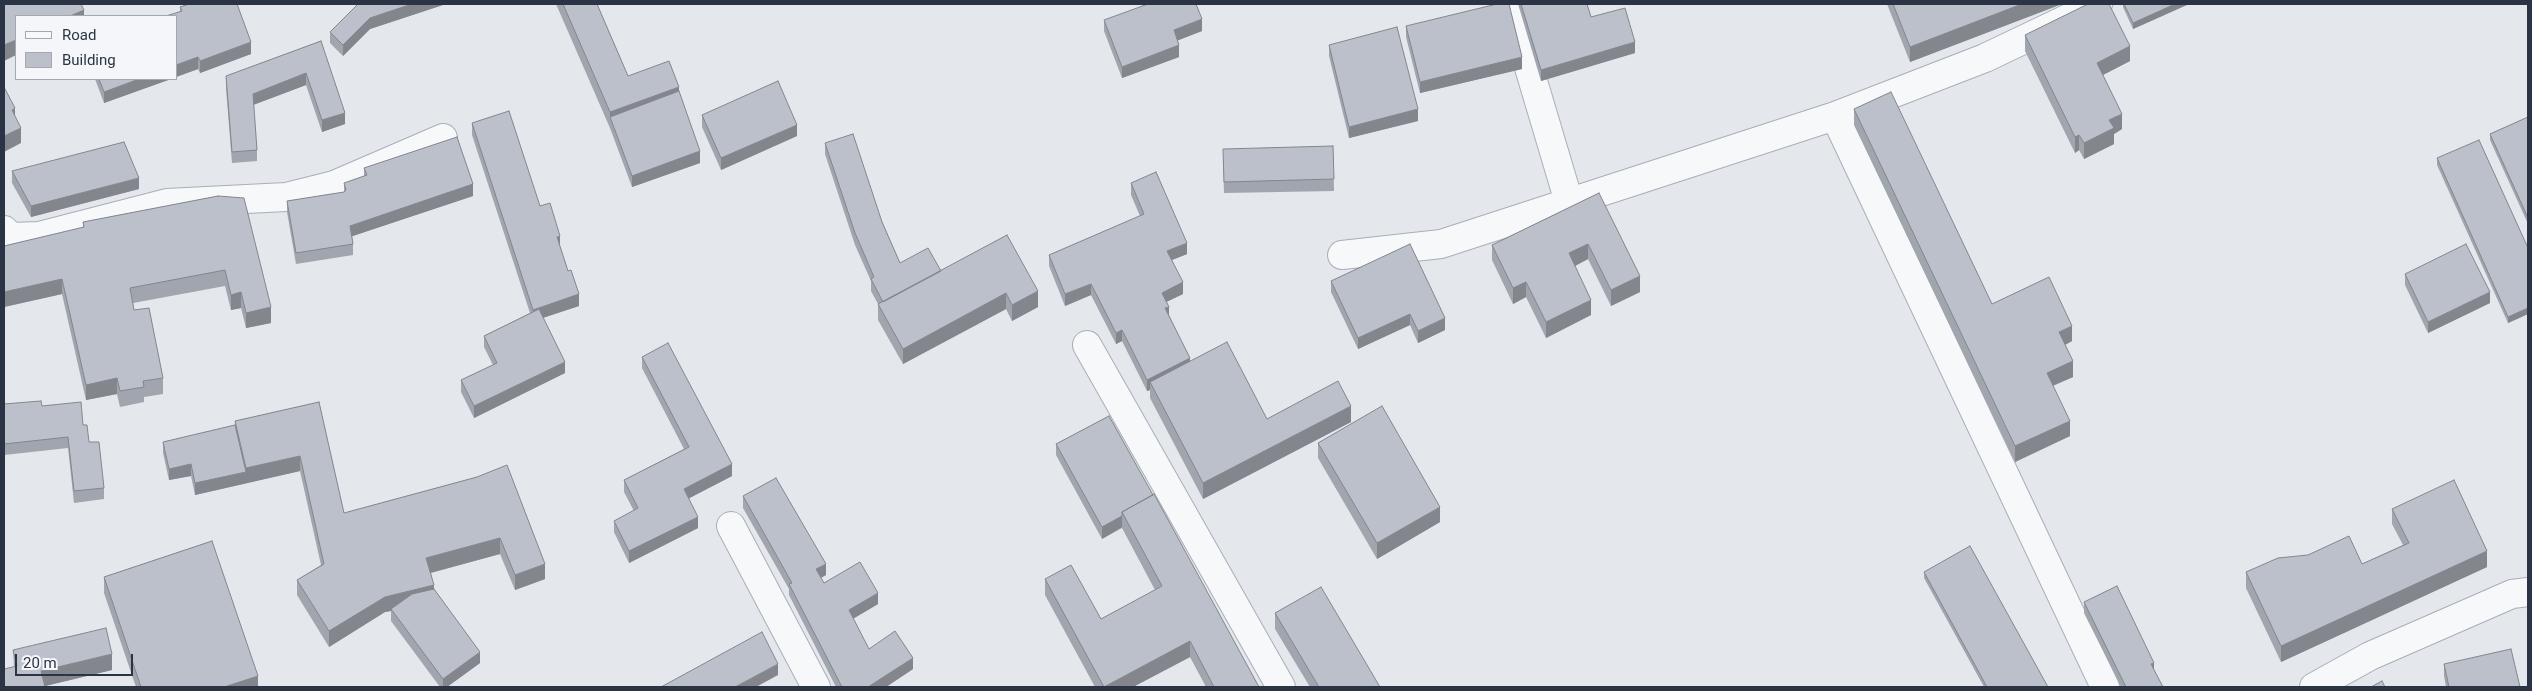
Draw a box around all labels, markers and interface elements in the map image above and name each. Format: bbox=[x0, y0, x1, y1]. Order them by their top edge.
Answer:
legend bbox=[15, 15, 178, 80]
text: Road bbox=[62, 26, 96, 44]
text: Building bbox=[62, 51, 116, 69]
scale bar bbox=[18, 644, 135, 676]
text: 20 m bbox=[23, 654, 57, 672]

